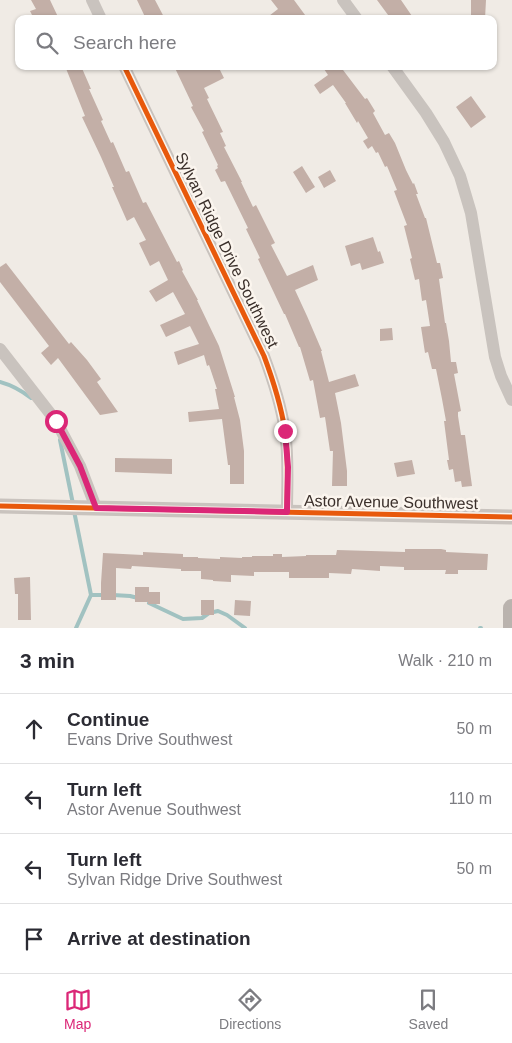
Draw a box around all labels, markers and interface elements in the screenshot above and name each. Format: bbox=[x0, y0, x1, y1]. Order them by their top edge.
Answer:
search box bbox=[15, 15, 497, 70]
icon: search bbox=[33, 29, 61, 57]
text: Search here bbox=[73, 32, 177, 53]
street label: Sylvan Ridge Drive Southwest bbox=[172, 150, 282, 351]
route start bbox=[45, 410, 68, 433]
route end bbox=[274, 420, 297, 443]
street label: Astor Avenue Southwest bbox=[304, 492, 479, 512]
text: 3 min bbox=[20, 649, 75, 672]
text: Walk · 210 m bbox=[398, 652, 492, 669]
text: Continue bbox=[67, 709, 149, 730]
icon: ahead bbox=[20, 715, 48, 743]
text: 50 m bbox=[456, 720, 492, 737]
text: Evans Drive Southwest bbox=[67, 731, 232, 748]
text: Turn left bbox=[67, 779, 142, 800]
icon: left bbox=[20, 785, 48, 813]
text: 110 m bbox=[449, 790, 492, 807]
text: Astor Avenue Southwest bbox=[67, 801, 241, 818]
text: Turn left bbox=[67, 849, 142, 870]
icon: left bbox=[20, 855, 48, 883]
text: 50 m bbox=[456, 860, 492, 877]
text: Sylvan Ridge Drive Southwest bbox=[67, 871, 282, 888]
icon: arrive bbox=[20, 925, 48, 953]
text: Arrive at destination bbox=[67, 928, 251, 949]
tab: Map bbox=[64, 986, 92, 1032]
tab: Directions bbox=[219, 986, 281, 1032]
tab: Saved bbox=[409, 986, 448, 1032]

